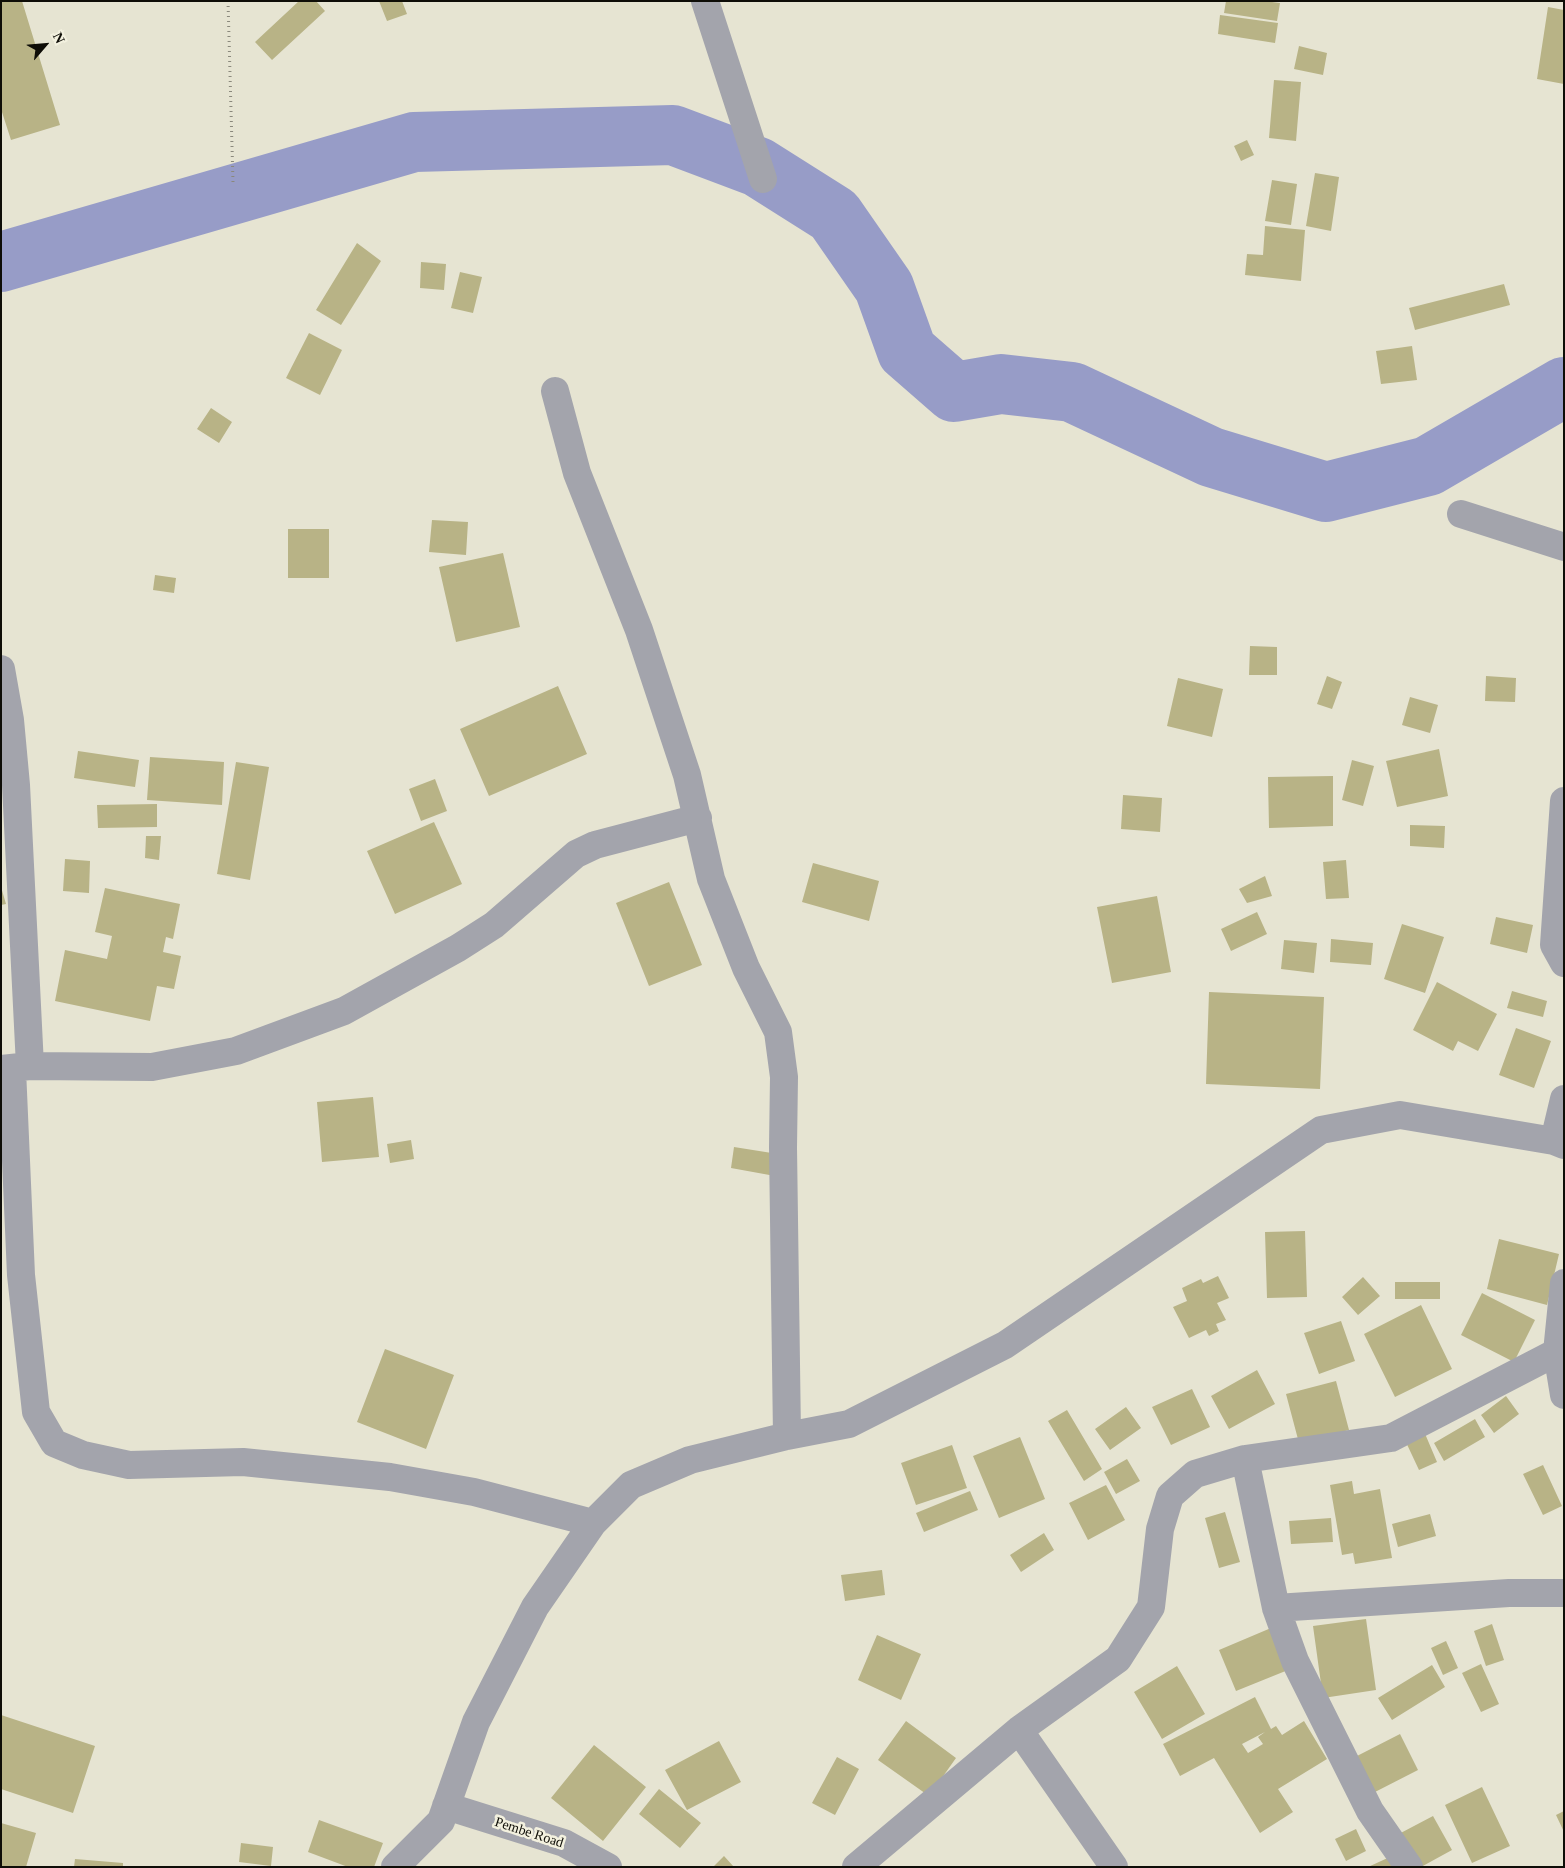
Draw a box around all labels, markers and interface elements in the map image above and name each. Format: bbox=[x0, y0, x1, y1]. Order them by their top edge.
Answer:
north arrow bbox=[20, 20, 70, 70]
text: N bbox=[50, 30, 68, 46]
street label: Pembe Road bbox=[493, 1814, 565, 1852]

